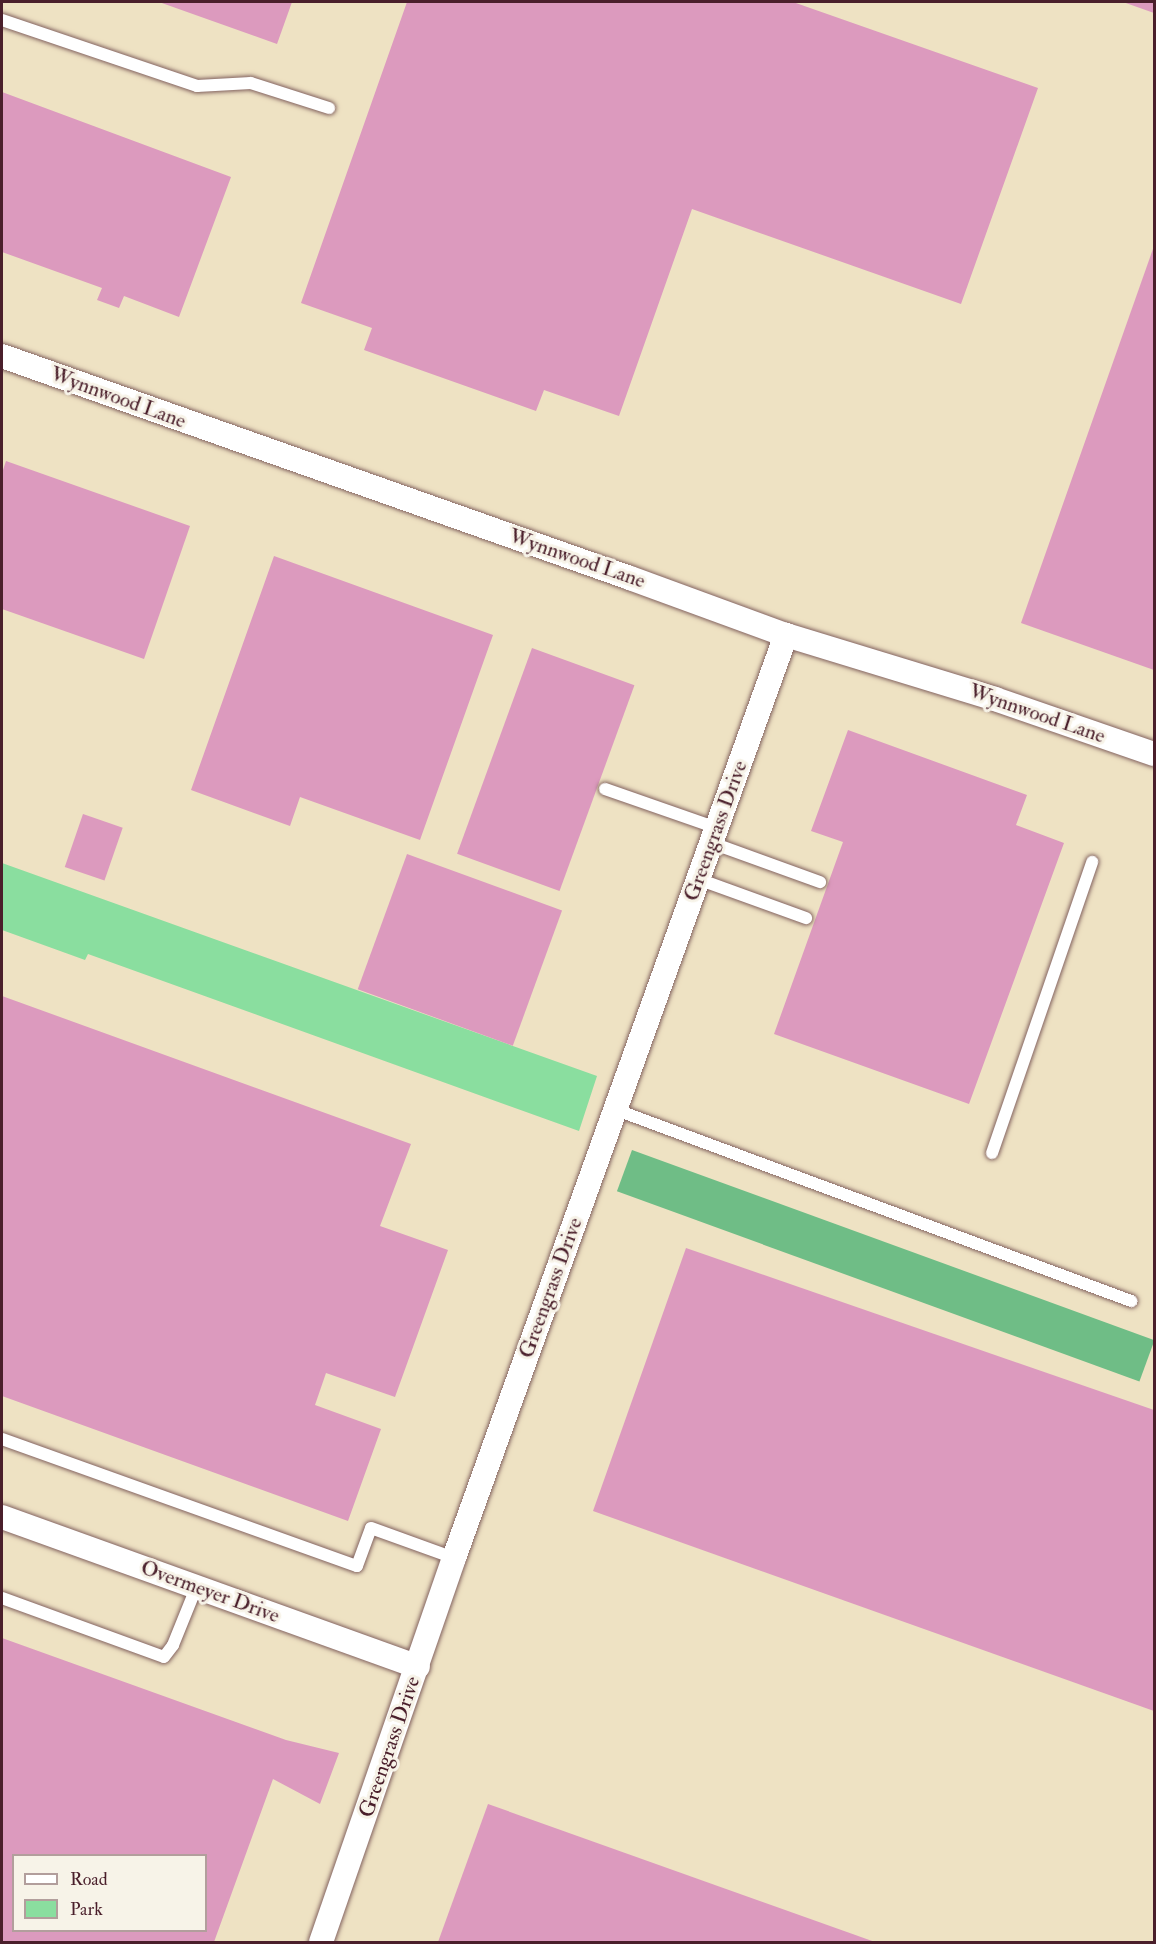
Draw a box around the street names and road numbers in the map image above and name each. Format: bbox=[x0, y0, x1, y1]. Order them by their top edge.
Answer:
street label: Wynnwood Lane bbox=[47, 362, 189, 434]
street label: Wynnwood Lane bbox=[506, 524, 648, 594]
street label: Wynnwood Lane bbox=[966, 679, 1108, 749]
street label: Greengrass Drive bbox=[679, 757, 753, 905]
street label: Greengrass Drive bbox=[514, 1214, 588, 1362]
street label: Overmeyer Drive bbox=[137, 1555, 283, 1629]
street label: Greengrass Drive bbox=[354, 1673, 426, 1821]

